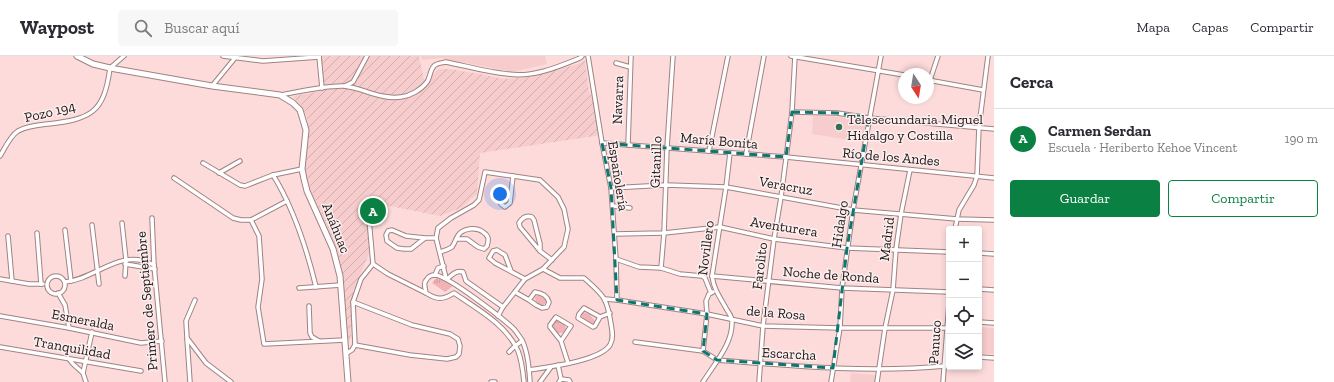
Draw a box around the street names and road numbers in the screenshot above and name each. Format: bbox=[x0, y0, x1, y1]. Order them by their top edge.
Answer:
street label: Navarra bbox=[609, 75, 627, 125]
street label: Pozo 194 bbox=[23, 98, 78, 126]
street label: María Bonita bbox=[679, 129, 759, 153]
street label: Gitanillo bbox=[647, 136, 665, 188]
street label: Españolería bbox=[604, 140, 632, 213]
street label: Río de los Andes bbox=[842, 144, 940, 170]
street label: Veracruz bbox=[757, 173, 815, 199]
street label: Hidalgo bbox=[828, 199, 852, 249]
street label: Anáhuac bbox=[318, 200, 354, 256]
street label: Aventurera bbox=[749, 213, 819, 241]
street label: Madrid bbox=[876, 216, 898, 262]
street label: Novillero bbox=[694, 220, 718, 276]
street label: Primero de Septiembre bbox=[132, 230, 162, 371]
street label: Farolito bbox=[749, 241, 771, 291]
street label: Noche de Ronda bbox=[782, 263, 880, 287]
street label: de la Rosa bbox=[746, 302, 807, 324]
street label: Esmeralda bbox=[50, 306, 116, 334]
street label: Panuco bbox=[925, 319, 945, 365]
street label: Tranquilidad bbox=[32, 333, 112, 363]
street label: Escarcha bbox=[761, 344, 817, 364]

